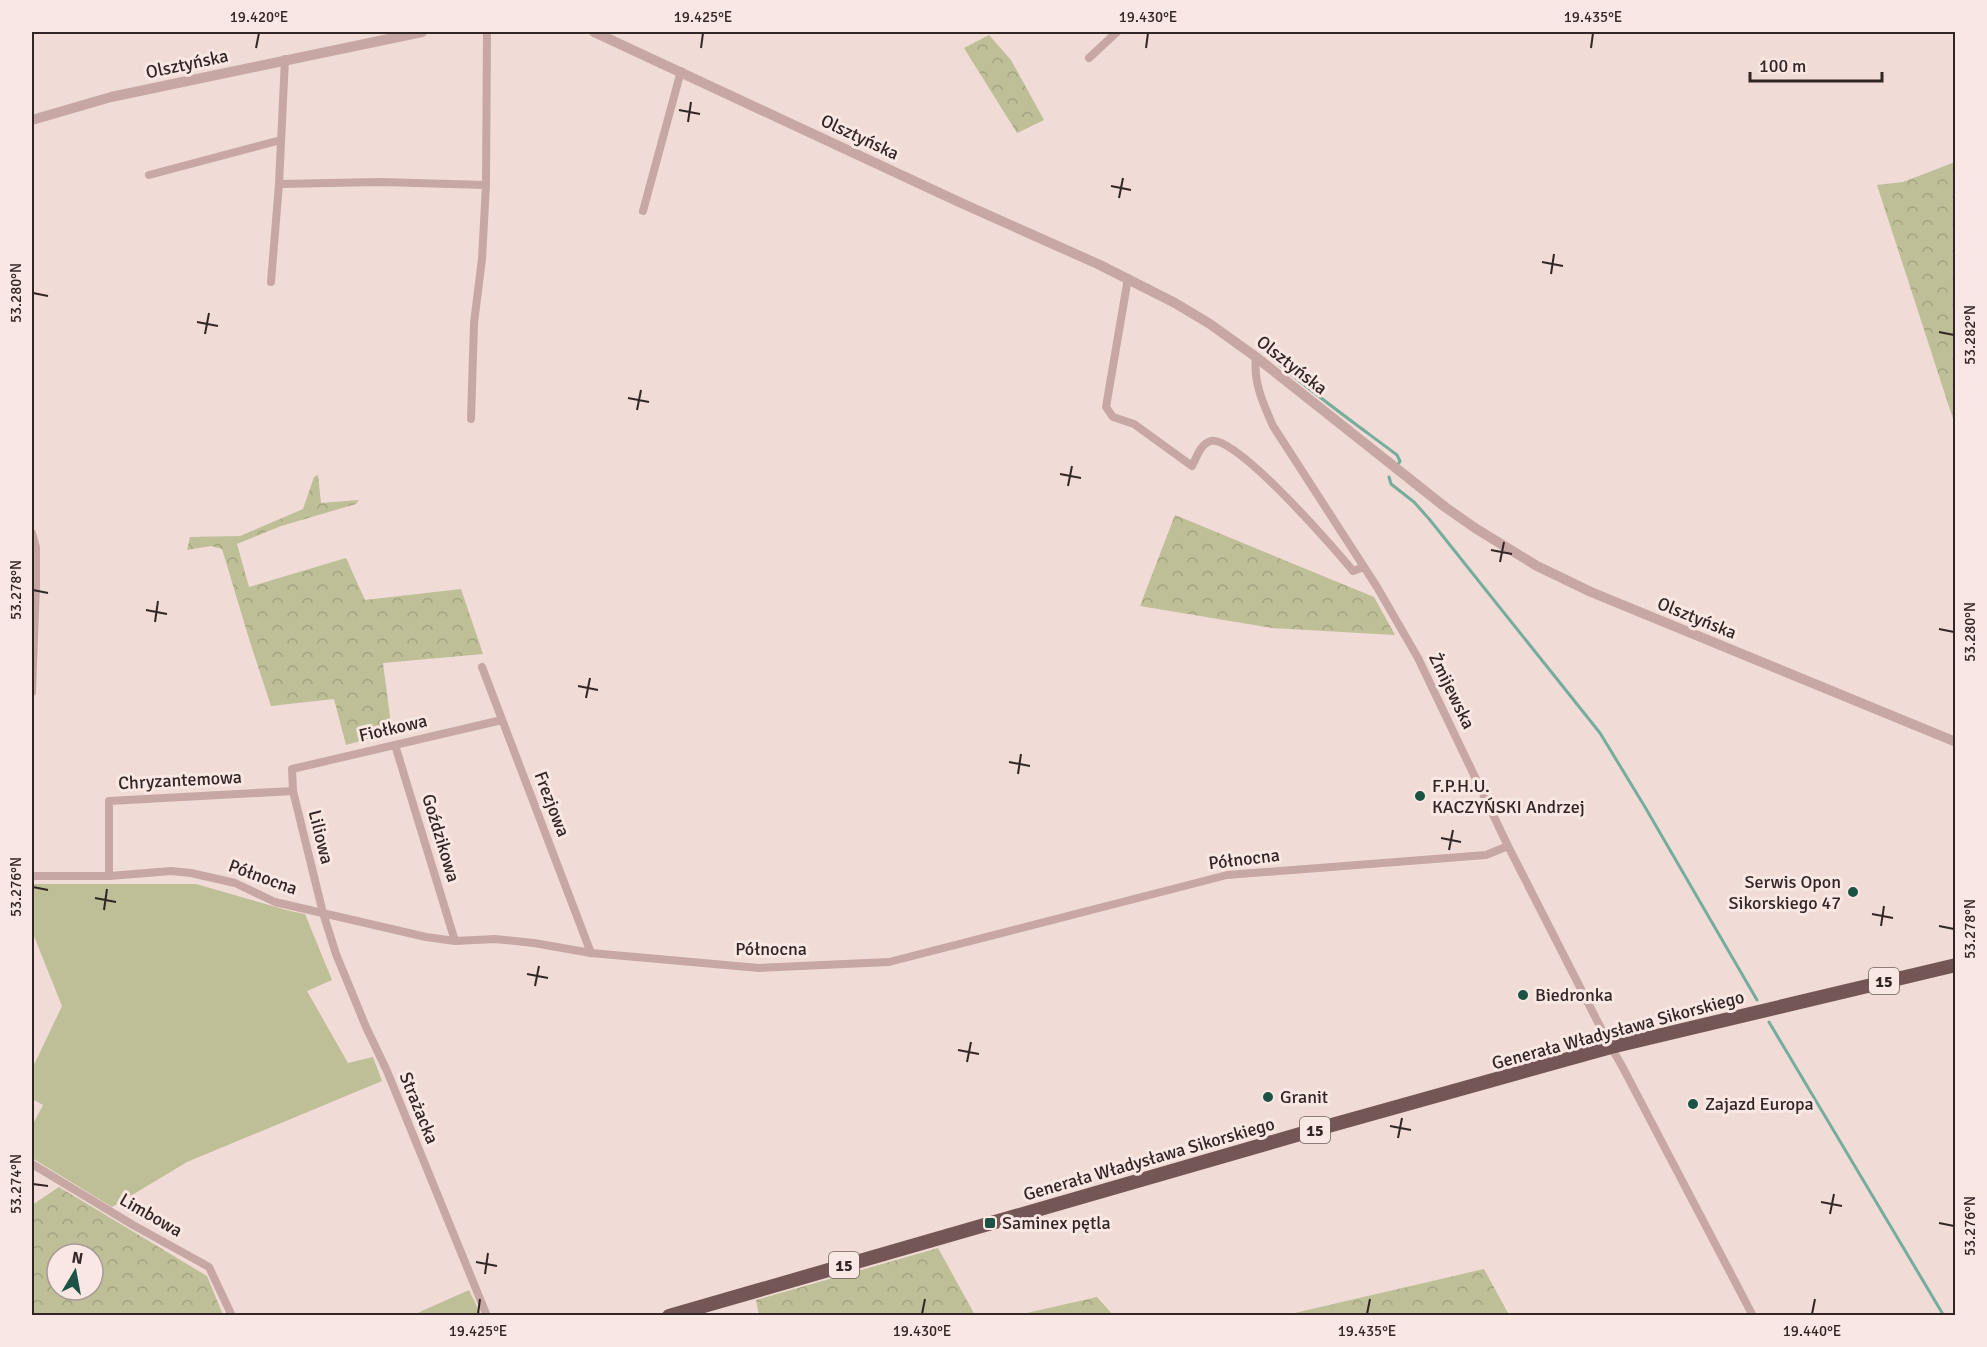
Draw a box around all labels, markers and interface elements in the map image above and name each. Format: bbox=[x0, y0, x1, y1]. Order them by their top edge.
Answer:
text: 19.420°E bbox=[230, 8, 288, 26]
text: 19.425°E bbox=[674, 8, 732, 26]
text: 19.430°E bbox=[1119, 8, 1177, 26]
text: 19.435°E bbox=[1564, 8, 1622, 26]
street label: Olsztyńska bbox=[144, 45, 230, 83]
scale bar bbox=[1750, 45, 1882, 83]
text: 100 m bbox=[1759, 55, 1806, 77]
street label: Olsztyńska bbox=[817, 109, 903, 165]
text: 53.280°N bbox=[7, 263, 25, 323]
text: 53.282°N bbox=[1961, 305, 1979, 365]
street label: Olsztyńska bbox=[1252, 331, 1332, 399]
text: 53.278°N bbox=[7, 560, 25, 620]
street label: Olsztyńska bbox=[1654, 592, 1740, 644]
text: 53.280°N bbox=[1961, 602, 1979, 662]
street label: Żmijewska bbox=[1424, 649, 1480, 733]
street label: Fiołkowa bbox=[357, 709, 429, 747]
street label: Chryzantemowa bbox=[118, 766, 242, 794]
street label: Frezjowa bbox=[529, 768, 575, 840]
place label: F.P.H.U. KACZYŃSKI Andrzej bbox=[1432, 775, 1585, 818]
marker: F.P.H.U. KACZYŃSKI Andrzej bbox=[1413, 789, 1427, 803]
street label: Goździkowa bbox=[417, 791, 465, 885]
street label: Liliowa bbox=[304, 808, 338, 866]
street label: Północna bbox=[1207, 844, 1281, 874]
street label: Północna bbox=[226, 854, 300, 900]
text: 53.276°N bbox=[7, 857, 25, 917]
place label: Serwis Opon Sikorskiego 47 bbox=[1729, 871, 1841, 914]
marker: Serwis Opon Sikorskiego 47 bbox=[1846, 885, 1860, 899]
text: 53.278°N bbox=[1961, 899, 1979, 959]
street label: Północna bbox=[735, 938, 807, 960]
road number: 15 bbox=[1869, 968, 1899, 994]
place label: Biedronka bbox=[1535, 984, 1613, 1006]
street label: Generała Władysława Sikorskiego bbox=[1489, 986, 1747, 1074]
marker: Biedronka bbox=[1516, 988, 1530, 1002]
street label: Strażacka bbox=[395, 1069, 443, 1147]
place label: Granit bbox=[1280, 1086, 1328, 1108]
marker: Granit bbox=[1261, 1090, 1275, 1104]
place label: Zajazd Europa bbox=[1705, 1093, 1814, 1115]
marker: Zajazd Europa bbox=[1686, 1097, 1700, 1111]
street label: Generała Władysława Sikorskiego bbox=[1021, 1113, 1277, 1205]
road number: 15 bbox=[1300, 1117, 1330, 1143]
text: 53.274°N bbox=[7, 1154, 25, 1214]
street label: Limbowa bbox=[116, 1188, 186, 1242]
text: 53.276°N bbox=[1961, 1196, 1979, 1256]
place label: Saminex pętla bbox=[1002, 1212, 1111, 1234]
marker: Saminex pętla bbox=[983, 1216, 997, 1230]
north arrow bbox=[45, 1242, 105, 1302]
text: N bbox=[70, 1247, 85, 1269]
road number: 15 bbox=[829, 1252, 859, 1278]
text: 19.425°E bbox=[449, 1322, 507, 1340]
text: 19.430°E bbox=[893, 1322, 951, 1340]
text: 19.435°E bbox=[1338, 1322, 1396, 1340]
text: 19.440°E bbox=[1783, 1322, 1841, 1340]

